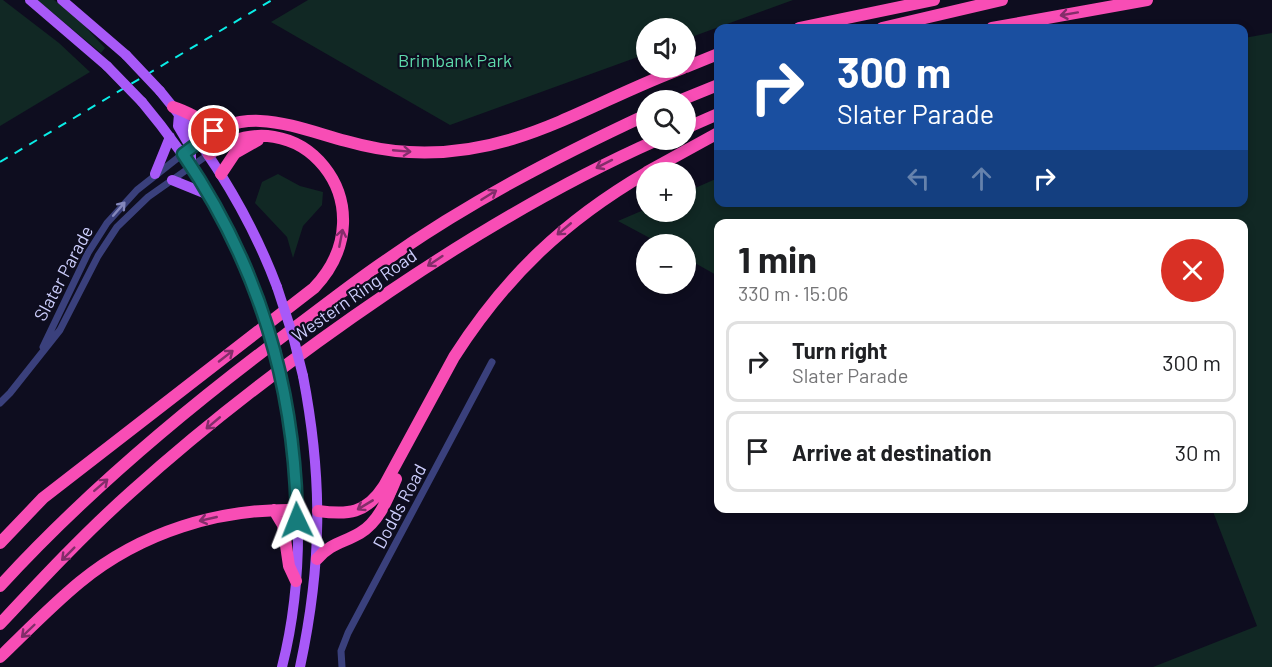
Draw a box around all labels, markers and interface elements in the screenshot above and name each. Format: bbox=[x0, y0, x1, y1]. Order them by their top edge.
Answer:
one-way arrow bbox=[1060, 9, 1079, 20]
map controls bbox=[636, 18, 696, 294]
button: sound bbox=[636, 18, 696, 78]
text: 300 m bbox=[837, 46, 951, 96]
icon: right bbox=[738, 48, 816, 126]
park label: Brimbank Park bbox=[398, 49, 512, 71]
button: search bbox=[636, 90, 696, 150]
text: Slater Parade bbox=[837, 97, 994, 129]
pin bbox=[188, 105, 239, 156]
icon: arrive bbox=[197, 114, 230, 147]
one-way arrow bbox=[391, 146, 411, 157]
one-way arrow bbox=[595, 159, 613, 170]
button: + bbox=[636, 162, 696, 222]
icon: left bbox=[902, 162, 935, 195]
icon: ahead bbox=[965, 162, 998, 195]
icon: right bbox=[1028, 162, 1061, 195]
one-way arrow bbox=[480, 189, 497, 201]
one-way arrow bbox=[112, 202, 126, 217]
street label: Slater Parade bbox=[29, 222, 97, 324]
one-way arrow bbox=[556, 223, 572, 236]
one-way arrow bbox=[336, 228, 347, 248]
button: − bbox=[636, 234, 696, 294]
text: 1 min bbox=[738, 237, 817, 280]
button: close bbox=[1161, 239, 1224, 302]
street label: Western Ring Road bbox=[287, 244, 421, 346]
one-way arrow bbox=[427, 255, 443, 267]
text: 330 m · 15:06 bbox=[738, 281, 848, 305]
text: Turn right bbox=[792, 337, 887, 363]
icon: right bbox=[741, 345, 774, 378]
text: 300 m bbox=[1162, 349, 1221, 375]
one-way arrow bbox=[217, 350, 233, 363]
text: Slater Parade bbox=[792, 363, 908, 387]
one-way arrow bbox=[205, 417, 221, 430]
icon: arrive bbox=[741, 435, 774, 468]
text: Arrive at destination bbox=[792, 439, 991, 465]
text: 30 m bbox=[1175, 439, 1221, 465]
street label: Dodds Road bbox=[368, 460, 430, 552]
one-way arrow bbox=[93, 478, 108, 492]
position arrow bbox=[265, 488, 329, 552]
one-way arrow bbox=[357, 500, 374, 512]
one-way arrow bbox=[199, 514, 219, 525]
one-way arrow bbox=[61, 546, 75, 561]
one-way arrow bbox=[20, 623, 35, 638]

